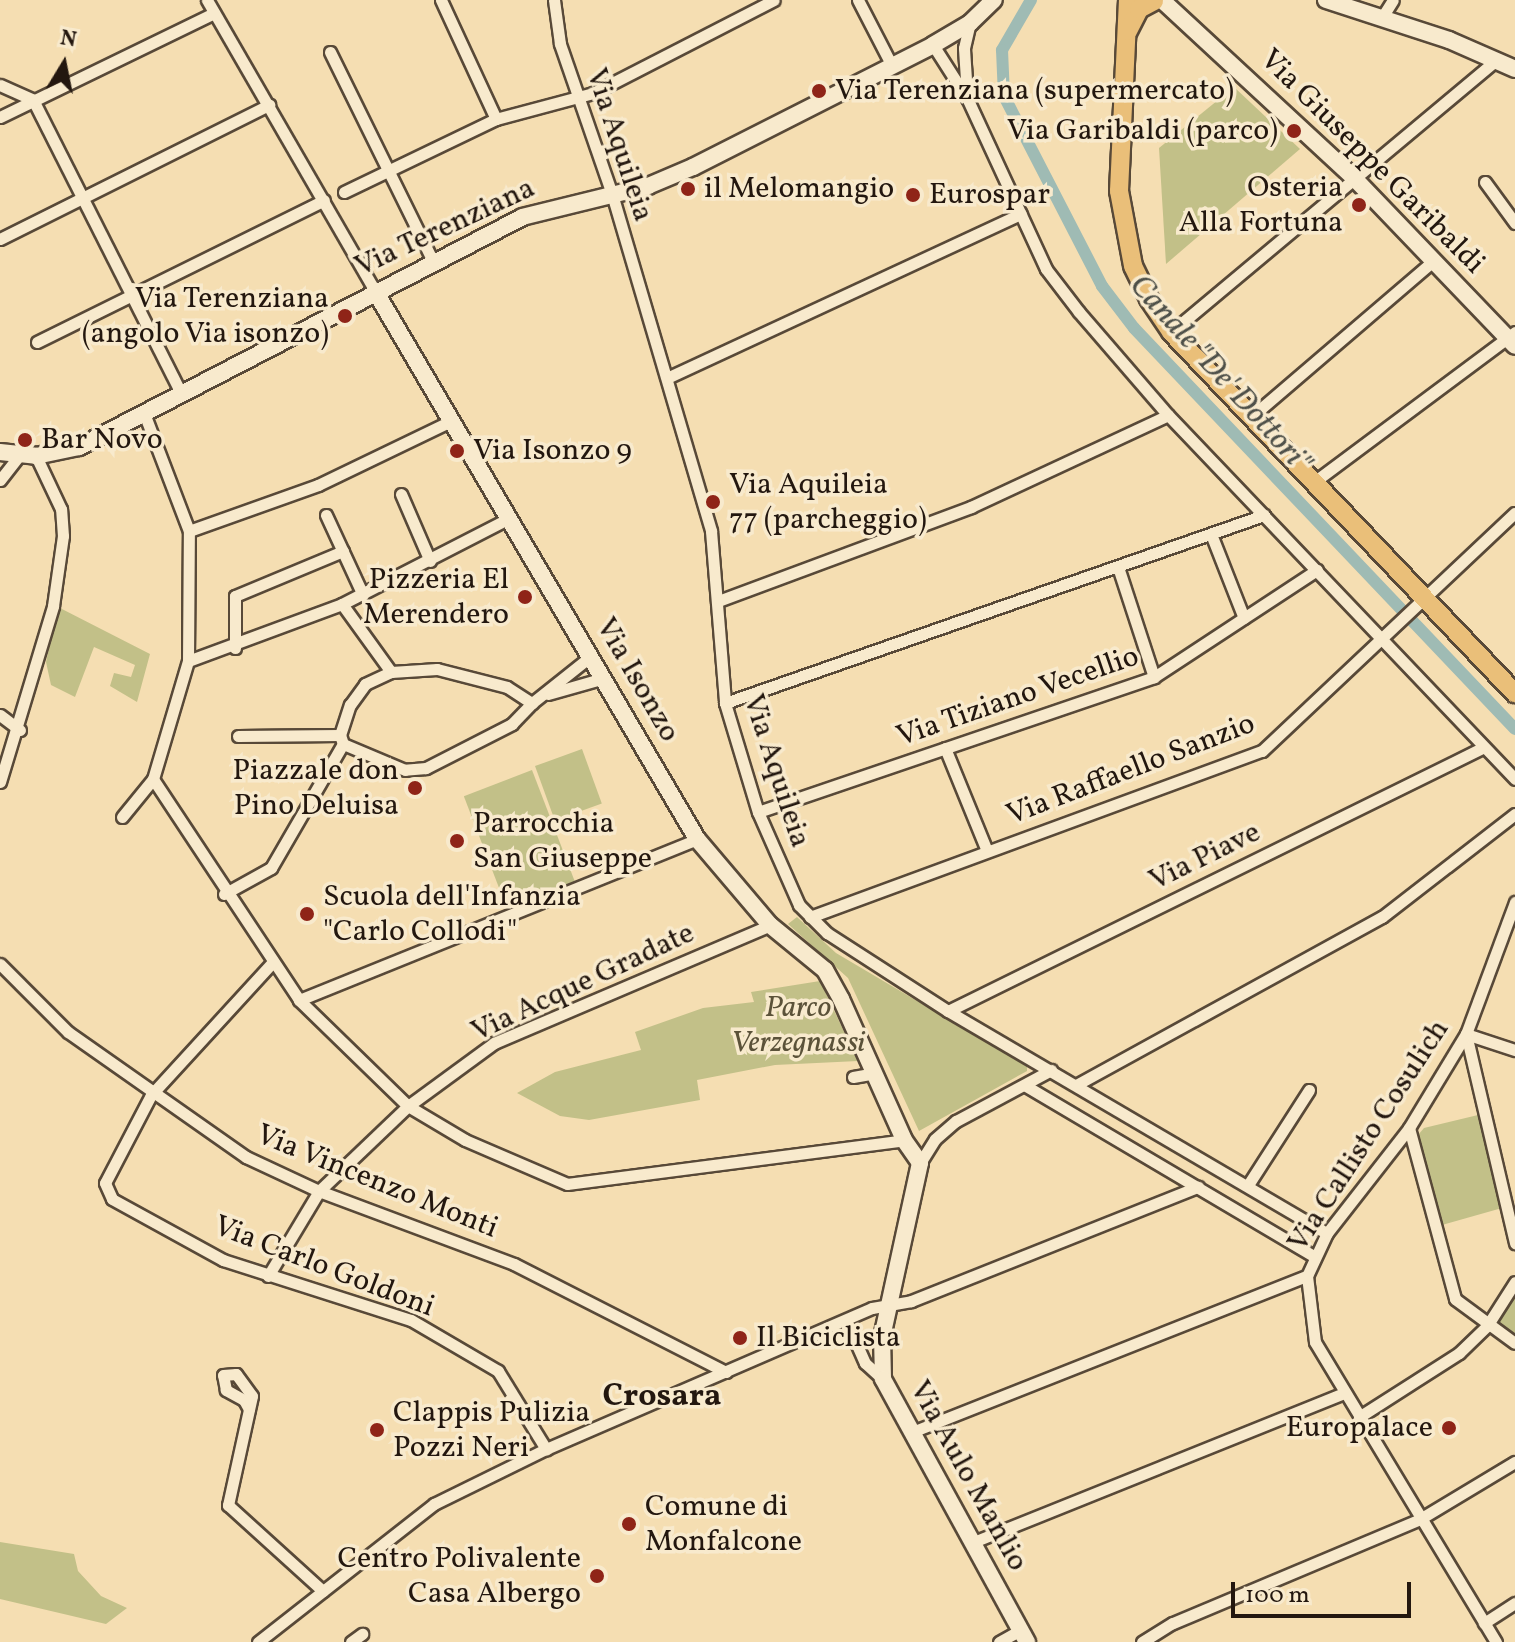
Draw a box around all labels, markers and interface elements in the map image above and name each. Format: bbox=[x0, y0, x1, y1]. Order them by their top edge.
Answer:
text: N bbox=[58, 23, 79, 57]
north arrow bbox=[24, 24, 104, 104]
street label: Via Giuseppe Garibaldi bbox=[1252, 42, 1492, 282]
street label: Via Aquileia bbox=[577, 64, 661, 226]
place label: Via Terenziana (supermercato) bbox=[835, 73, 1235, 109]
marker: Via Terenziana (supermercato) bbox=[810, 82, 828, 100]
place label: Via Garibaldi (parco) bbox=[1007, 113, 1278, 149]
marker: Via Garibaldi (parco) bbox=[1285, 122, 1303, 140]
street label: Via Terenziana bbox=[349, 170, 541, 286]
place label: Osteria Alla Fortuna bbox=[1179, 170, 1343, 240]
place label: il Melomangio bbox=[704, 171, 894, 207]
place label: Eurospar bbox=[929, 177, 1050, 213]
marker: il Melomangio bbox=[679, 180, 697, 198]
marker: Eurospar bbox=[904, 186, 922, 204]
marker: Osteria Alla Fortuna bbox=[1350, 196, 1368, 214]
water label: Canale "De' Dottori" bbox=[1120, 268, 1318, 482]
place label: Via Terenziana (angolo Via isonzo) bbox=[81, 281, 329, 352]
marker: Via Terenziana (angolo Via isonzo) bbox=[336, 307, 354, 325]
place label: Bar Novo bbox=[41, 422, 163, 458]
marker: Bar Novo bbox=[16, 431, 34, 449]
place label: Via Isonzo 9 bbox=[473, 433, 632, 469]
marker: Via Isonzo 9 bbox=[448, 442, 466, 460]
place label: Via Aquileia 77 (parcheggio) bbox=[729, 467, 927, 538]
marker: Via Aquileia 77 (parcheggio) bbox=[704, 493, 722, 511]
place label: Pizzeria El Merendero bbox=[363, 562, 509, 632]
marker: Pizzeria El Merendero bbox=[516, 588, 534, 606]
street label: Via Isonzo bbox=[587, 612, 687, 748]
street label: Via Tiziano Vecellio bbox=[891, 638, 1145, 756]
street label: Via Aquileia bbox=[734, 690, 818, 852]
street label: Via Raffaello Sanzio bbox=[1002, 706, 1260, 834]
place label: Piazzale don Pino Deluisa bbox=[233, 753, 399, 824]
marker: Piazzale don Pino Deluisa bbox=[406, 779, 424, 797]
place label: Parrocchia San Giuseppe bbox=[473, 806, 652, 876]
street label: Via Piave bbox=[1143, 815, 1267, 899]
marker: Parrocchia San Giuseppe bbox=[448, 832, 466, 850]
place label: Scuola dell'Infanzia "Carlo Collodi" bbox=[323, 879, 581, 950]
marker: Scuola dell'Infanzia "Carlo Collodi" bbox=[298, 905, 316, 923]
street label: Via Acque Gradate bbox=[466, 916, 700, 1050]
park label: Parco Verzegnassi bbox=[731, 990, 865, 1060]
street label: Via Callisto Cosulich bbox=[1281, 1013, 1457, 1259]
street label: Via Vincenzo Monti bbox=[250, 1117, 504, 1247]
street label: Via Carlo Goldoni bbox=[209, 1208, 439, 1326]
place label: Il Biciclista bbox=[756, 1320, 901, 1356]
marker: Il Biciclista bbox=[731, 1329, 749, 1347]
street label: Via Aulo Manlio bbox=[901, 1374, 1035, 1578]
district label: Crosara bbox=[602, 1378, 722, 1416]
place label: Clappis Pulizia Pozzi Neri bbox=[393, 1395, 590, 1466]
place label: Europalace bbox=[1286, 1410, 1433, 1446]
marker: Europalace bbox=[1440, 1419, 1458, 1437]
marker: Clappis Pulizia Pozzi Neri bbox=[368, 1421, 386, 1439]
place label: Comune di Monfalcone bbox=[645, 1489, 802, 1560]
marker: Comune di Monfalcone bbox=[620, 1515, 638, 1533]
place label: Centro Polivalente Casa Albergo bbox=[337, 1541, 581, 1612]
scale bar bbox=[1235, 1566, 1415, 1616]
marker: Centro Polivalente Casa Albergo bbox=[588, 1567, 606, 1585]
text: 100 m bbox=[1245, 1579, 1310, 1613]

